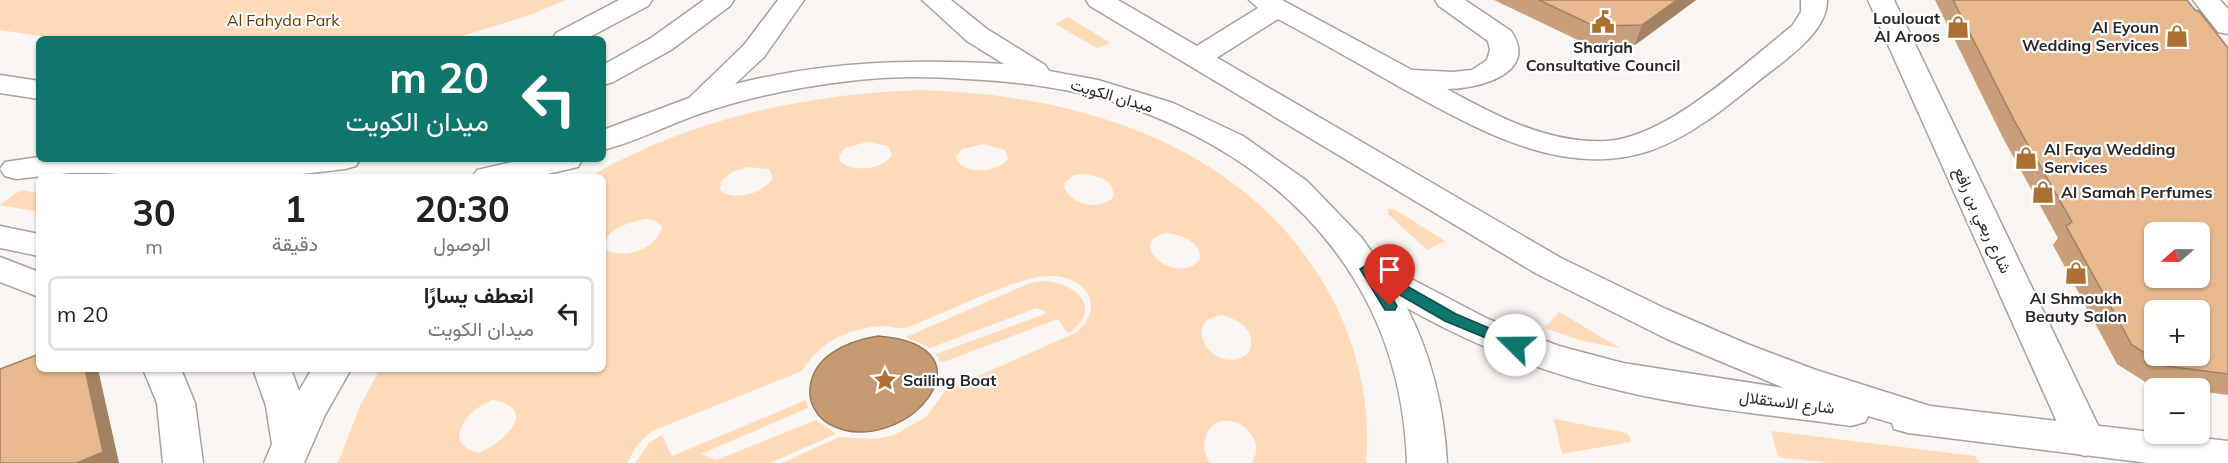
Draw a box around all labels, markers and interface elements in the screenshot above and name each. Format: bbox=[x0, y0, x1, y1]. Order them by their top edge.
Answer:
place label: Loulouat Al Aroos bbox=[1873, 8, 1940, 46]
public building icon: Sharjah Consultative Council bbox=[1590, 9, 1616, 35]
park label: Al Fahyda Park bbox=[227, 10, 340, 30]
shop icon: Loulouat Al Aroos bbox=[1945, 14, 1971, 40]
place label: Al Eyoun Wedding Services bbox=[2022, 17, 2159, 55]
shop icon: Al Eyoun Wedding Services bbox=[2164, 23, 2190, 49]
place label: Sharjah Consultative Council bbox=[1526, 37, 1680, 75]
text: 20 m bbox=[389, 51, 489, 104]
icon: left bbox=[510, 60, 588, 138]
street label: ميدان الكويت bbox=[1068, 74, 1156, 117]
text: ميدان الكويت bbox=[346, 104, 489, 138]
place label: Al Faya Wedding Services bbox=[2044, 139, 2175, 177]
shop icon: Al Faya Wedding Services bbox=[2013, 145, 2039, 171]
street label: شارع ربعي بن رافع bbox=[1946, 164, 2016, 278]
shop icon: Al Samah Perfumes bbox=[2030, 179, 2056, 205]
place label: Al Samah Perfumes bbox=[2061, 182, 2213, 202]
text: 1 bbox=[284, 186, 306, 231]
text: 20:30 bbox=[414, 186, 510, 231]
text: 30 bbox=[132, 190, 176, 235]
north arrow bbox=[2144, 222, 2210, 288]
map controls bbox=[2144, 222, 2210, 444]
text: دقيقة bbox=[272, 231, 318, 256]
text: الوصول bbox=[433, 231, 491, 256]
text: m bbox=[145, 234, 163, 259]
pin bbox=[1364, 244, 1415, 306]
icon: arrive bbox=[1373, 253, 1406, 286]
shop icon: Al Shmoukh Beauty Salon bbox=[2063, 260, 2089, 286]
text: انعطف يسارًا bbox=[424, 281, 534, 309]
place label: Al Shmoukh Beauty Salon bbox=[2025, 288, 2127, 326]
icon: left bbox=[552, 297, 585, 330]
text: 20 m bbox=[57, 300, 108, 328]
button: + bbox=[2144, 300, 2210, 366]
position arrow bbox=[1483, 313, 1547, 377]
text: ميدان الكويت bbox=[428, 316, 534, 341]
place icon: Sailing Boat bbox=[872, 367, 898, 393]
place label: Sailing Boat bbox=[903, 370, 996, 390]
button: − bbox=[2144, 378, 2210, 444]
street label: شارع الاستقلال bbox=[1738, 386, 1836, 420]

